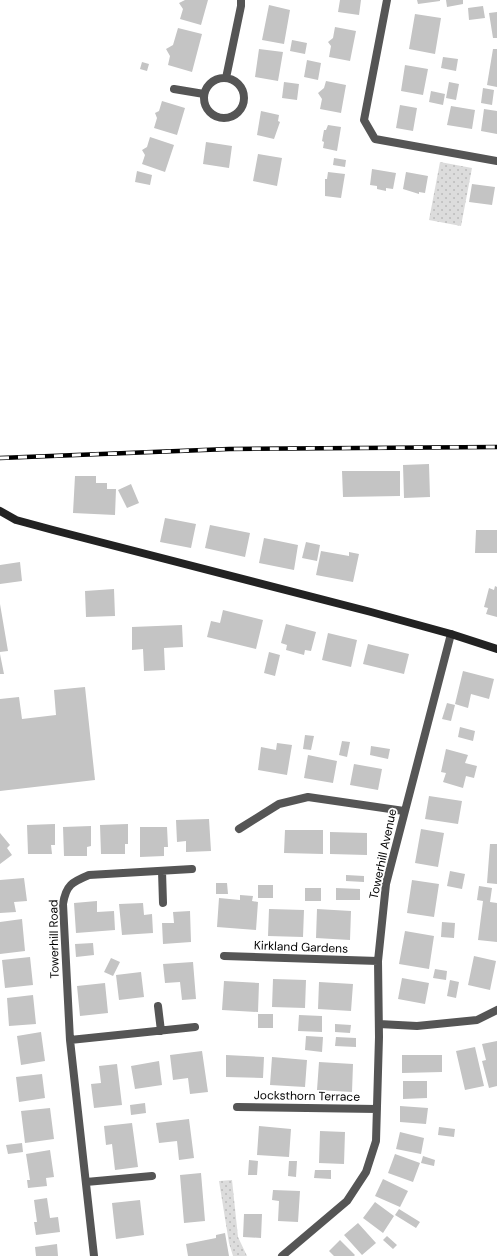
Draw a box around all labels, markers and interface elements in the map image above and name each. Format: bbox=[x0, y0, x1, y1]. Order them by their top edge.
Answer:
street label: Towerhill Avenue bbox=[366, 807, 400, 901]
street label: Towerhill Road bbox=[45, 899, 63, 979]
street label: Kirkland Gardens bbox=[254, 937, 348, 957]
street label: Jocksthorn Terrace bbox=[254, 1087, 360, 1105]

